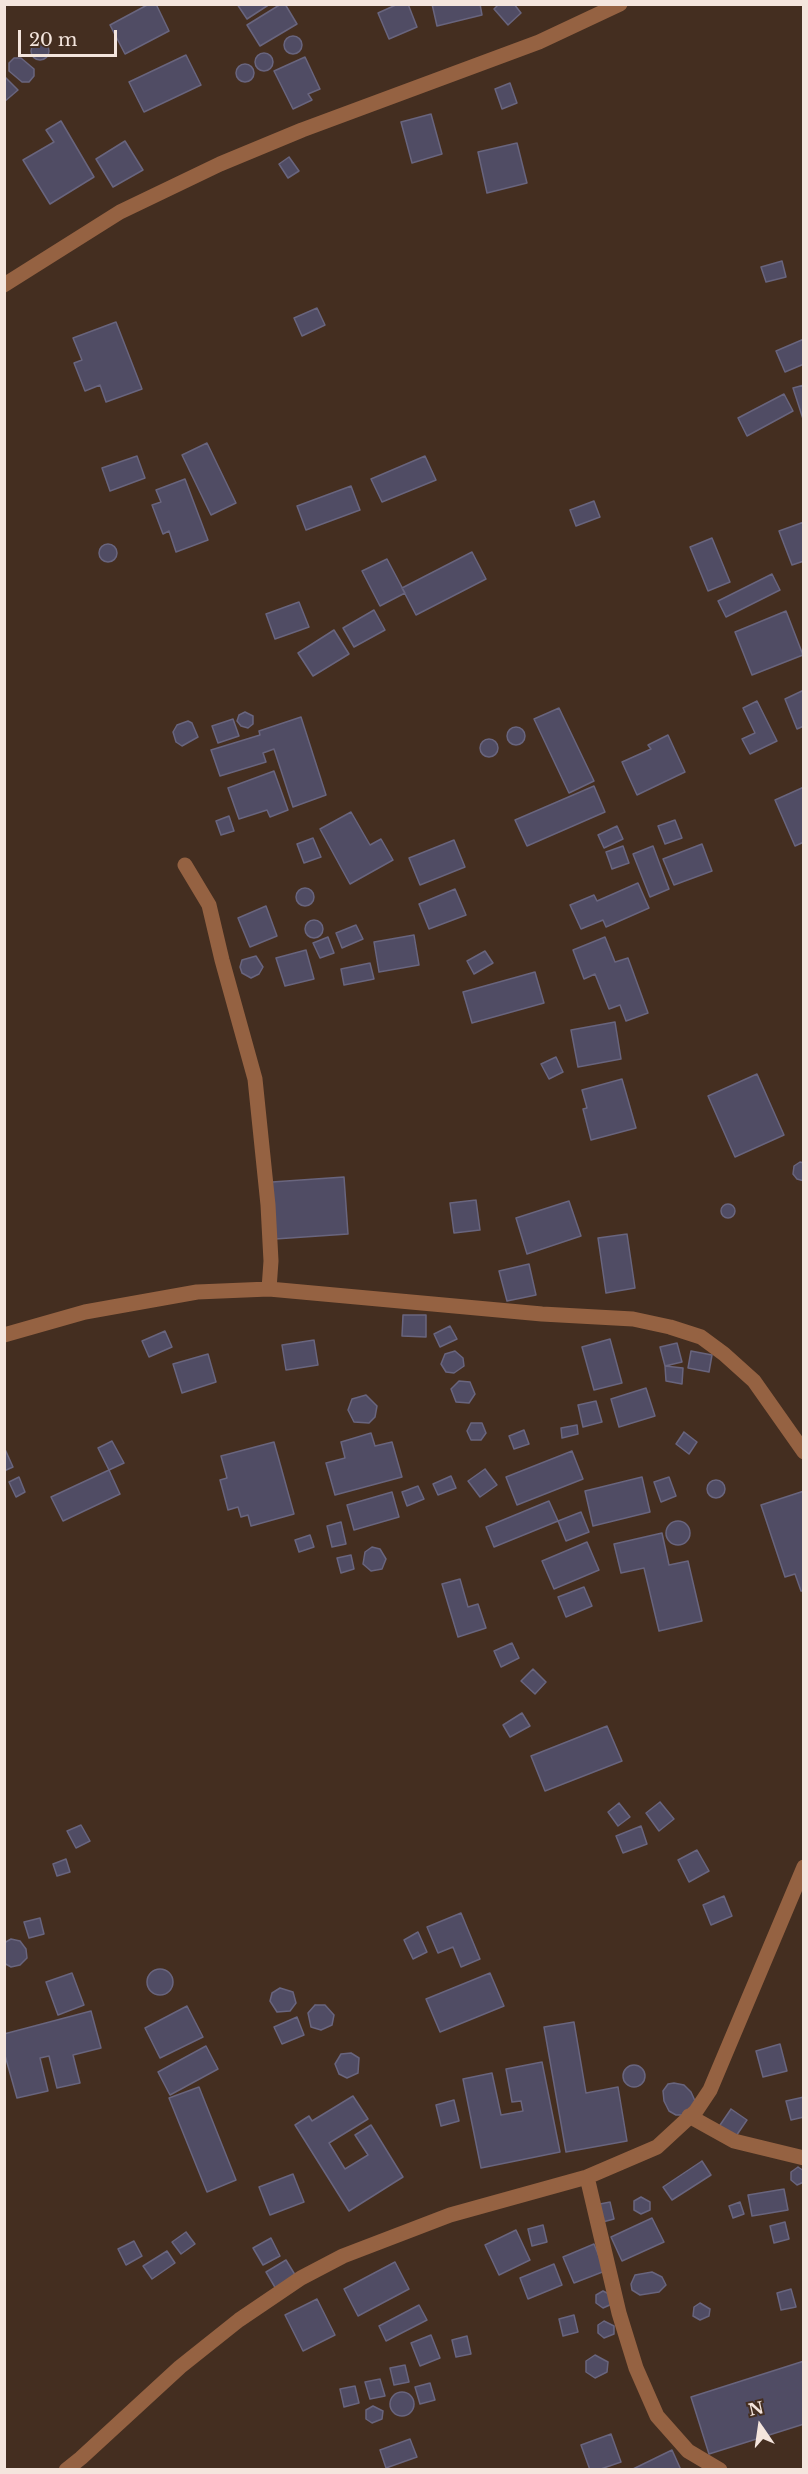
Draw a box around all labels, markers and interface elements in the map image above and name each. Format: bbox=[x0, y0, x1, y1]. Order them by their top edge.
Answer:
scale bar bbox=[21, 18, 120, 56]
text: 20 m bbox=[29, 29, 77, 51]
north arrow bbox=[730, 2396, 790, 2456]
text: N bbox=[746, 2397, 766, 2420]

